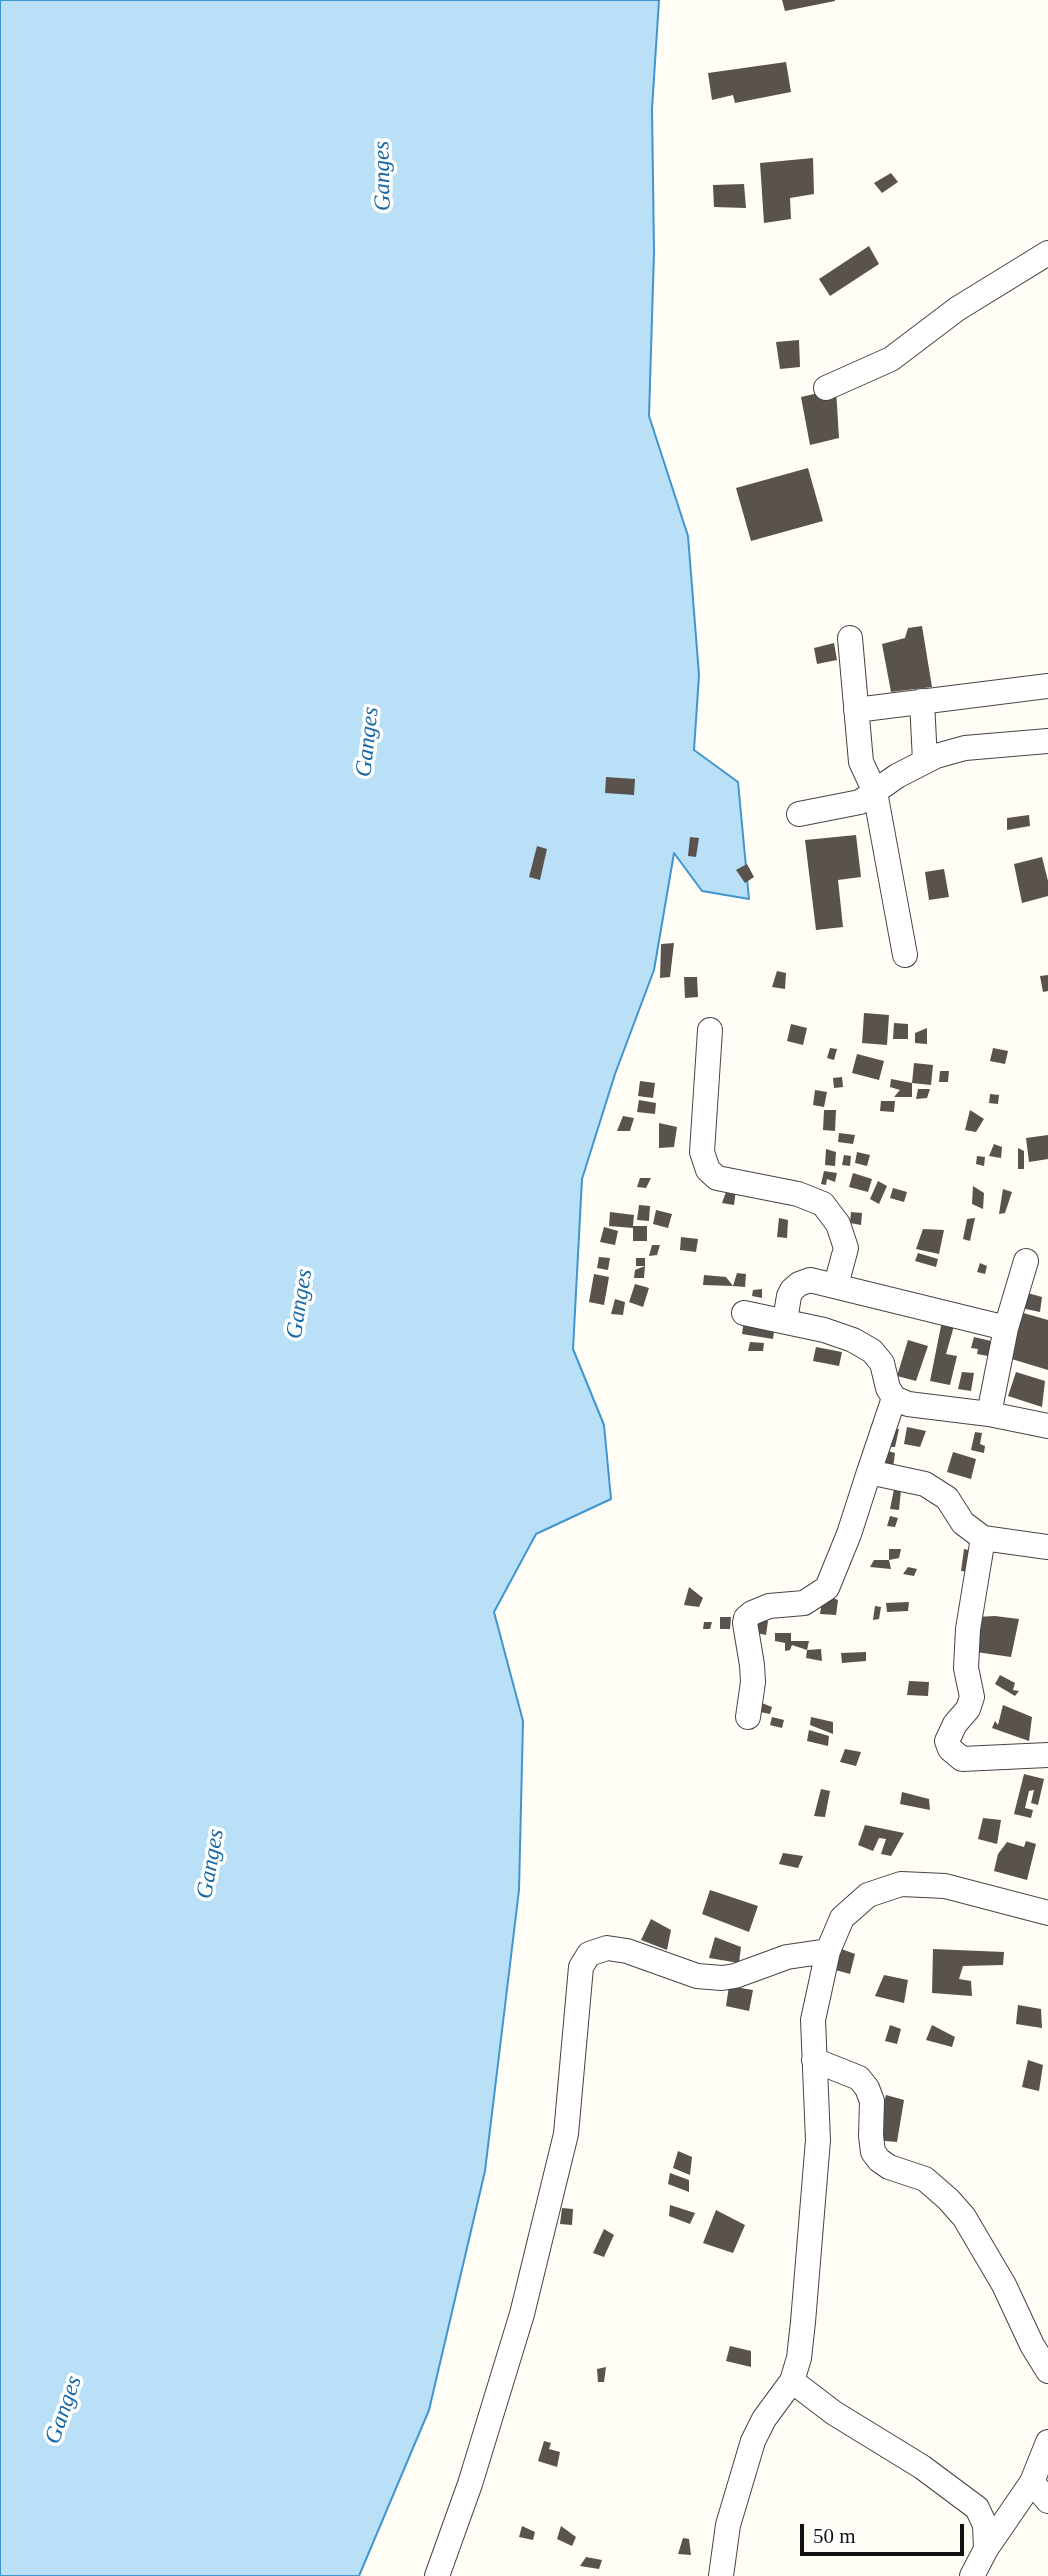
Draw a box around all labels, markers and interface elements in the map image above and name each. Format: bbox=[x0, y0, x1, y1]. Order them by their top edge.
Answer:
water label: Ganges bbox=[369, 141, 397, 211]
water label: Ganges bbox=[351, 706, 385, 778]
water label: Ganges bbox=[281, 1267, 319, 1341]
water label: Ganges bbox=[191, 1827, 231, 1901]
water label: Ganges bbox=[40, 2372, 88, 2448]
scale bar bbox=[803, 2510, 968, 2554]
text: 50 m bbox=[813, 2524, 856, 2548]

